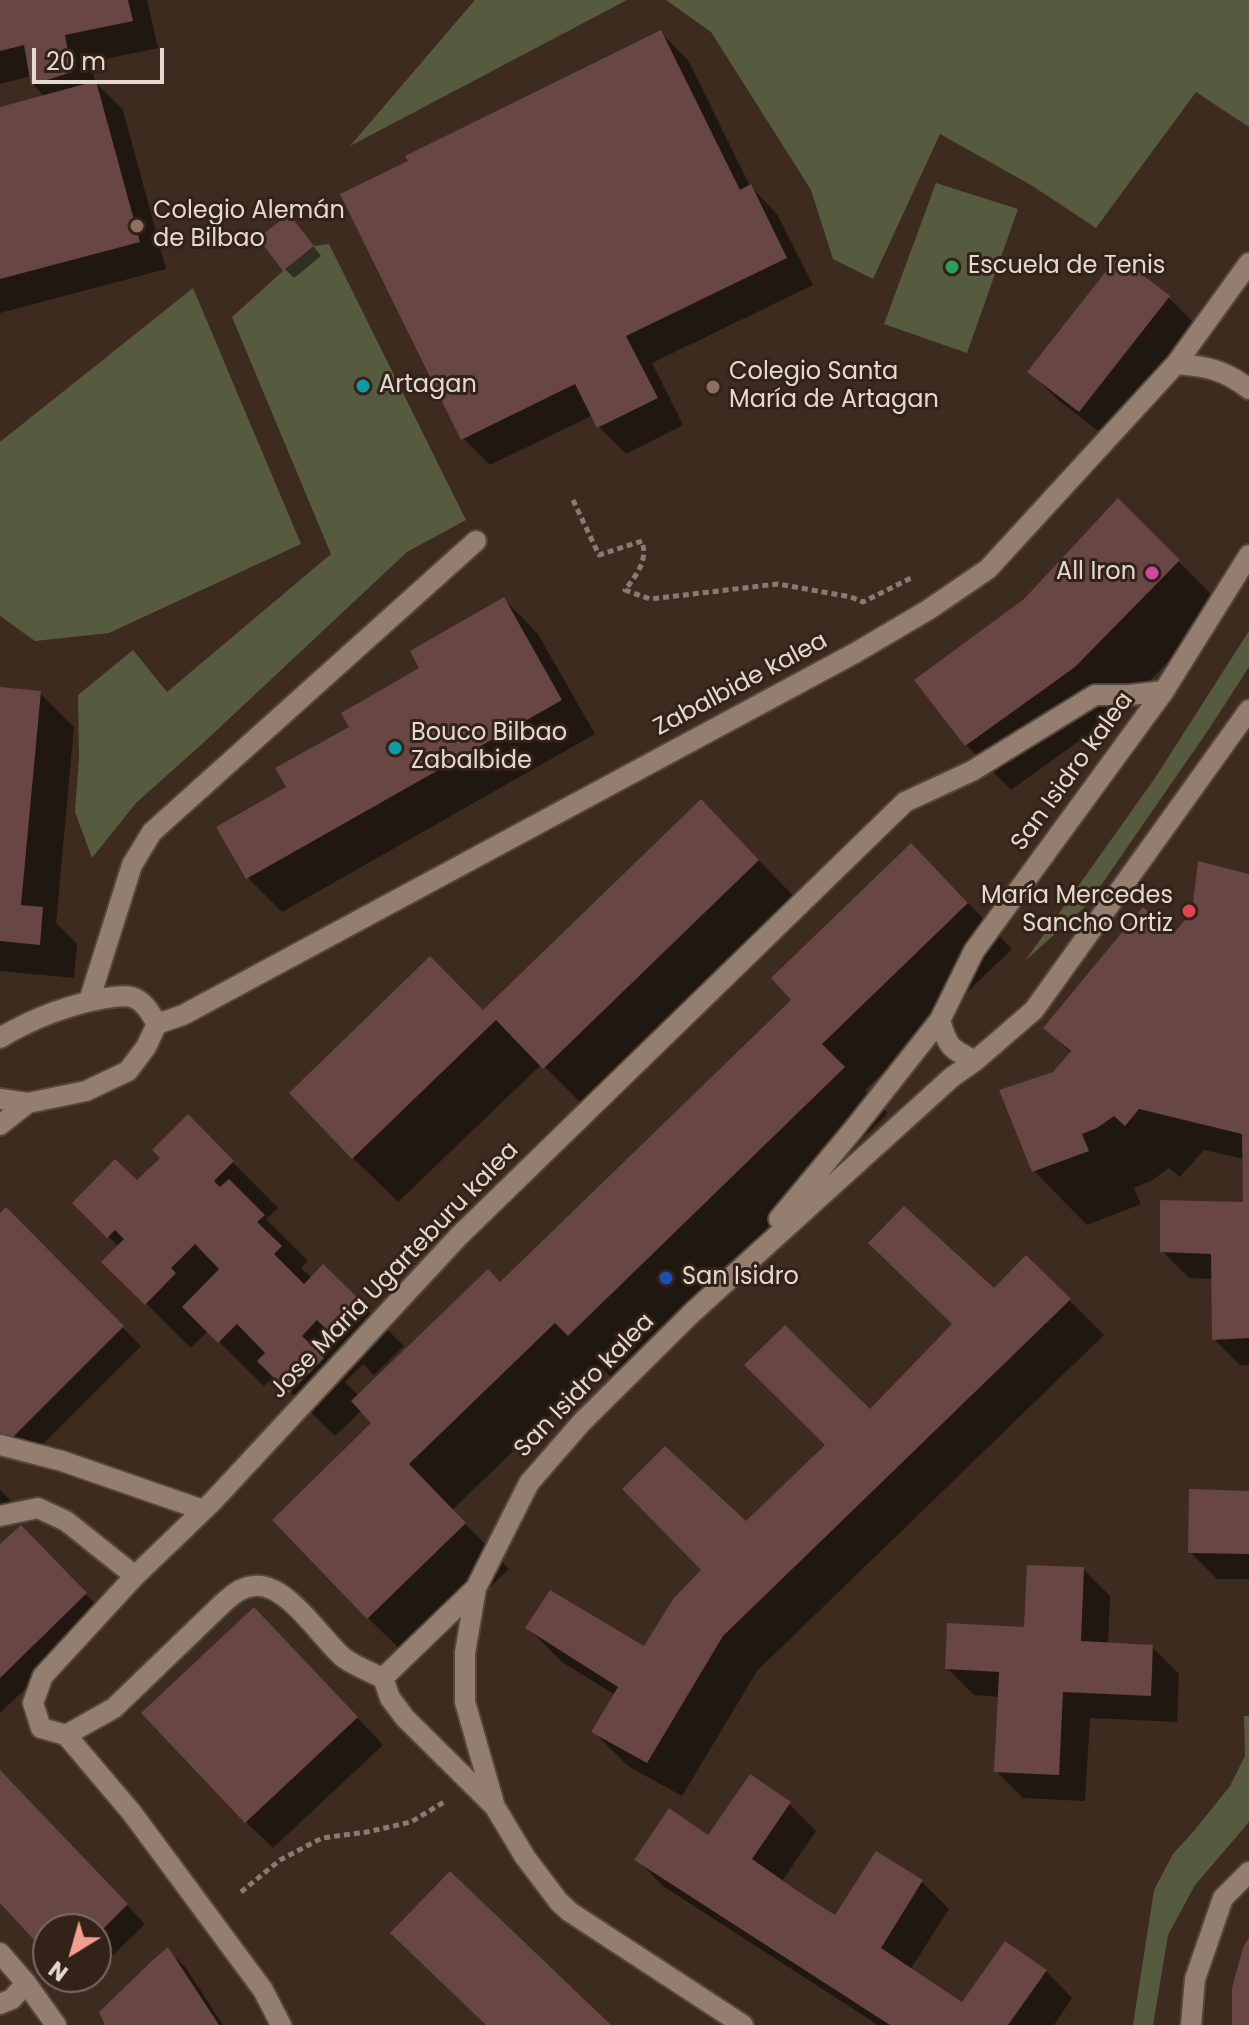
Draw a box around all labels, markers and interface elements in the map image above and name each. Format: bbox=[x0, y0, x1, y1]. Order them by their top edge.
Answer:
scale bar bbox=[36, 32, 168, 82]
text: 20 m bbox=[46, 45, 106, 78]
place label: Colegio Alemán de Bilbao bbox=[153, 198, 345, 254]
marker: Colegio Alemán de Bilbao bbox=[128, 217, 146, 235]
place label: Escuela de Tenis bbox=[968, 253, 1165, 281]
marker: Escuela de Tenis bbox=[943, 258, 961, 276]
place label: Colegio Santa María de Artagan bbox=[729, 359, 939, 415]
place label: Artagan bbox=[379, 372, 477, 400]
marker: Artagan bbox=[354, 377, 372, 395]
marker: Colegio Santa María de Artagan bbox=[704, 378, 722, 396]
place label: All Iron bbox=[1056, 559, 1136, 587]
marker: All Iron bbox=[1143, 564, 1161, 582]
street label: Zabalbide kalea bbox=[649, 627, 833, 743]
street label: San Isidro kalea bbox=[1006, 687, 1140, 857]
place label: Bouco Bilbao Zabalbide bbox=[411, 720, 567, 776]
marker: Bouco Bilbao Zabalbide bbox=[386, 739, 404, 757]
place label: María Mercedes Sancho Ortiz bbox=[981, 883, 1173, 939]
marker: María Mercedes Sancho Ortiz bbox=[1180, 902, 1198, 920]
street label: Jose Maria Ugarteburu kalea bbox=[265, 1137, 525, 1405]
place label: San Isidro bbox=[682, 1264, 799, 1292]
marker: San Isidro bbox=[657, 1269, 675, 1287]
street label: San Isidro kalea bbox=[509, 1308, 661, 1464]
north arrow bbox=[32, 1913, 112, 1993]
text: N bbox=[43, 1954, 74, 1988]

